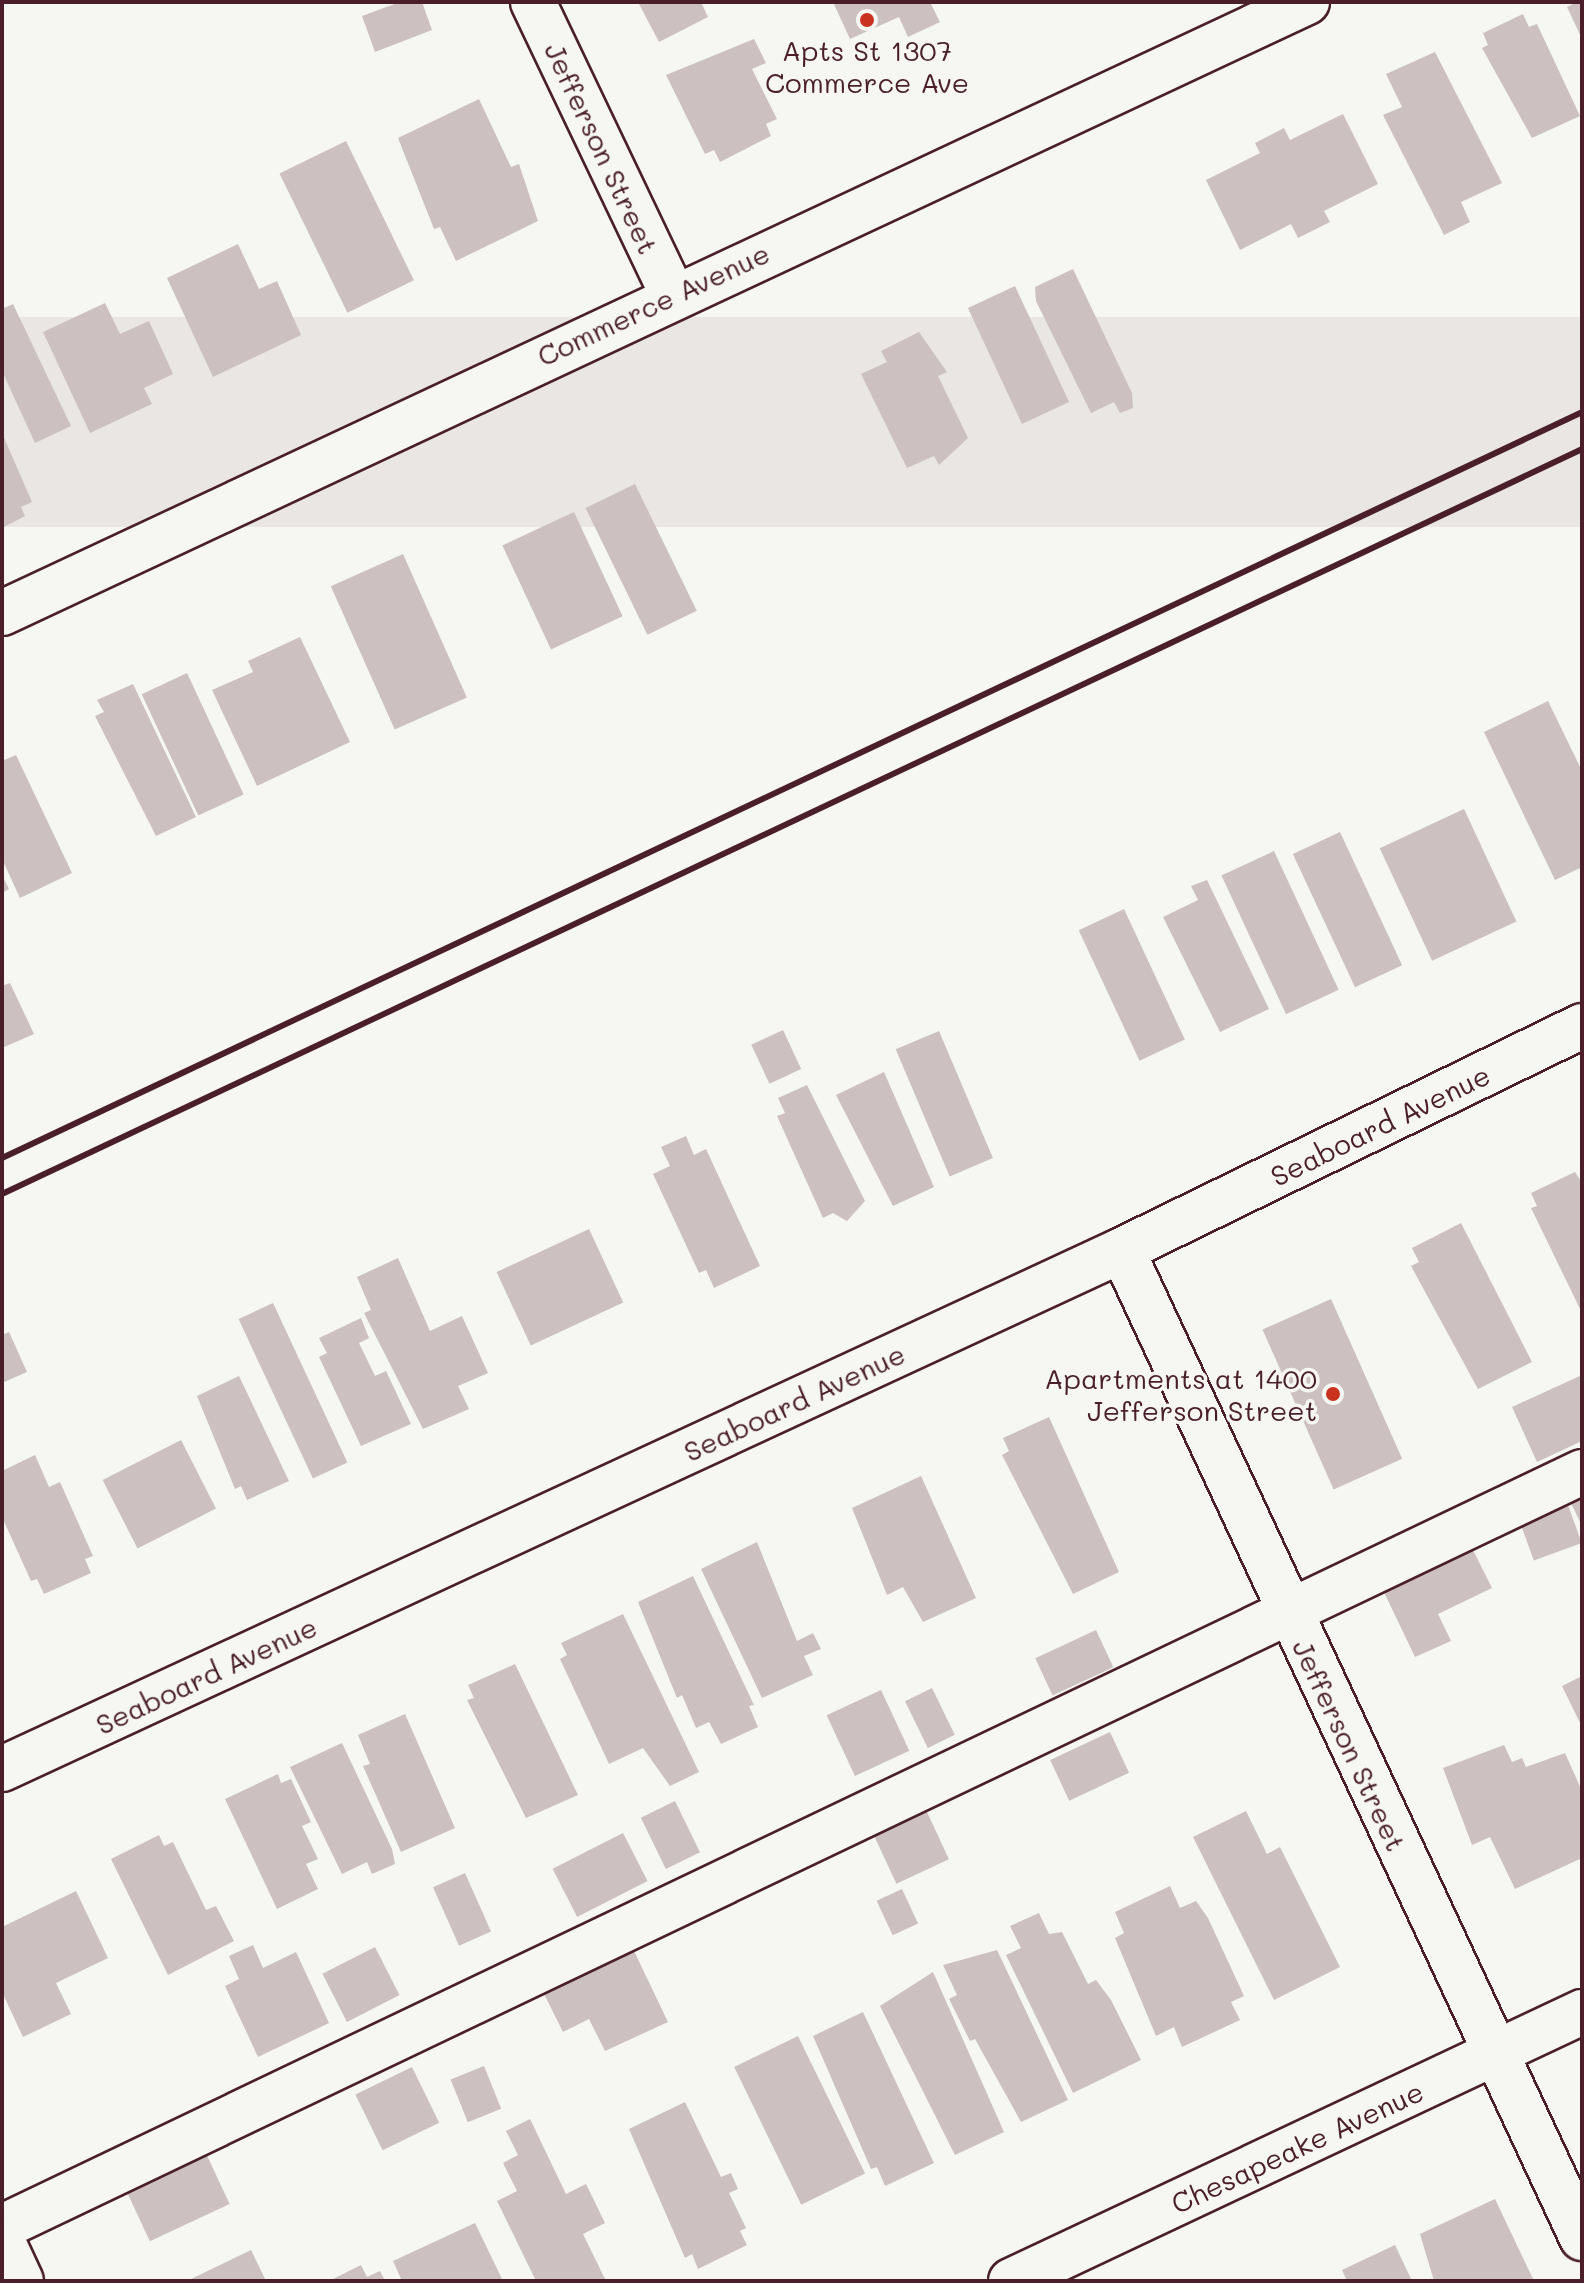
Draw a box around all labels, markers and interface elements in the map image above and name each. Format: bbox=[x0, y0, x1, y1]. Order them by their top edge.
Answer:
marker: Apts St 1307 Commerce Ave bbox=[858, 11, 876, 29]
place label: Apts St 1307 Commerce Ave bbox=[765, 33, 969, 99]
street label: Jefferson Street bbox=[538, 37, 666, 259]
street label: Commerce Avenue bbox=[532, 235, 774, 373]
street label: Seaboard Avenue bbox=[1265, 1057, 1495, 1193]
street label: Seaboard Avenue bbox=[678, 1336, 910, 1468]
place label: Apartments at 1400 Jefferson Street bbox=[1044, 1361, 1317, 1427]
marker: Apartments at 1400 Jefferson Street bbox=[1324, 1385, 1342, 1403]
street label: Seaboard Avenue bbox=[90, 1609, 322, 1741]
street label: Jefferson Street bbox=[1286, 1634, 1414, 1856]
street label: Chesapeake Avenue bbox=[1166, 2074, 1428, 2220]

